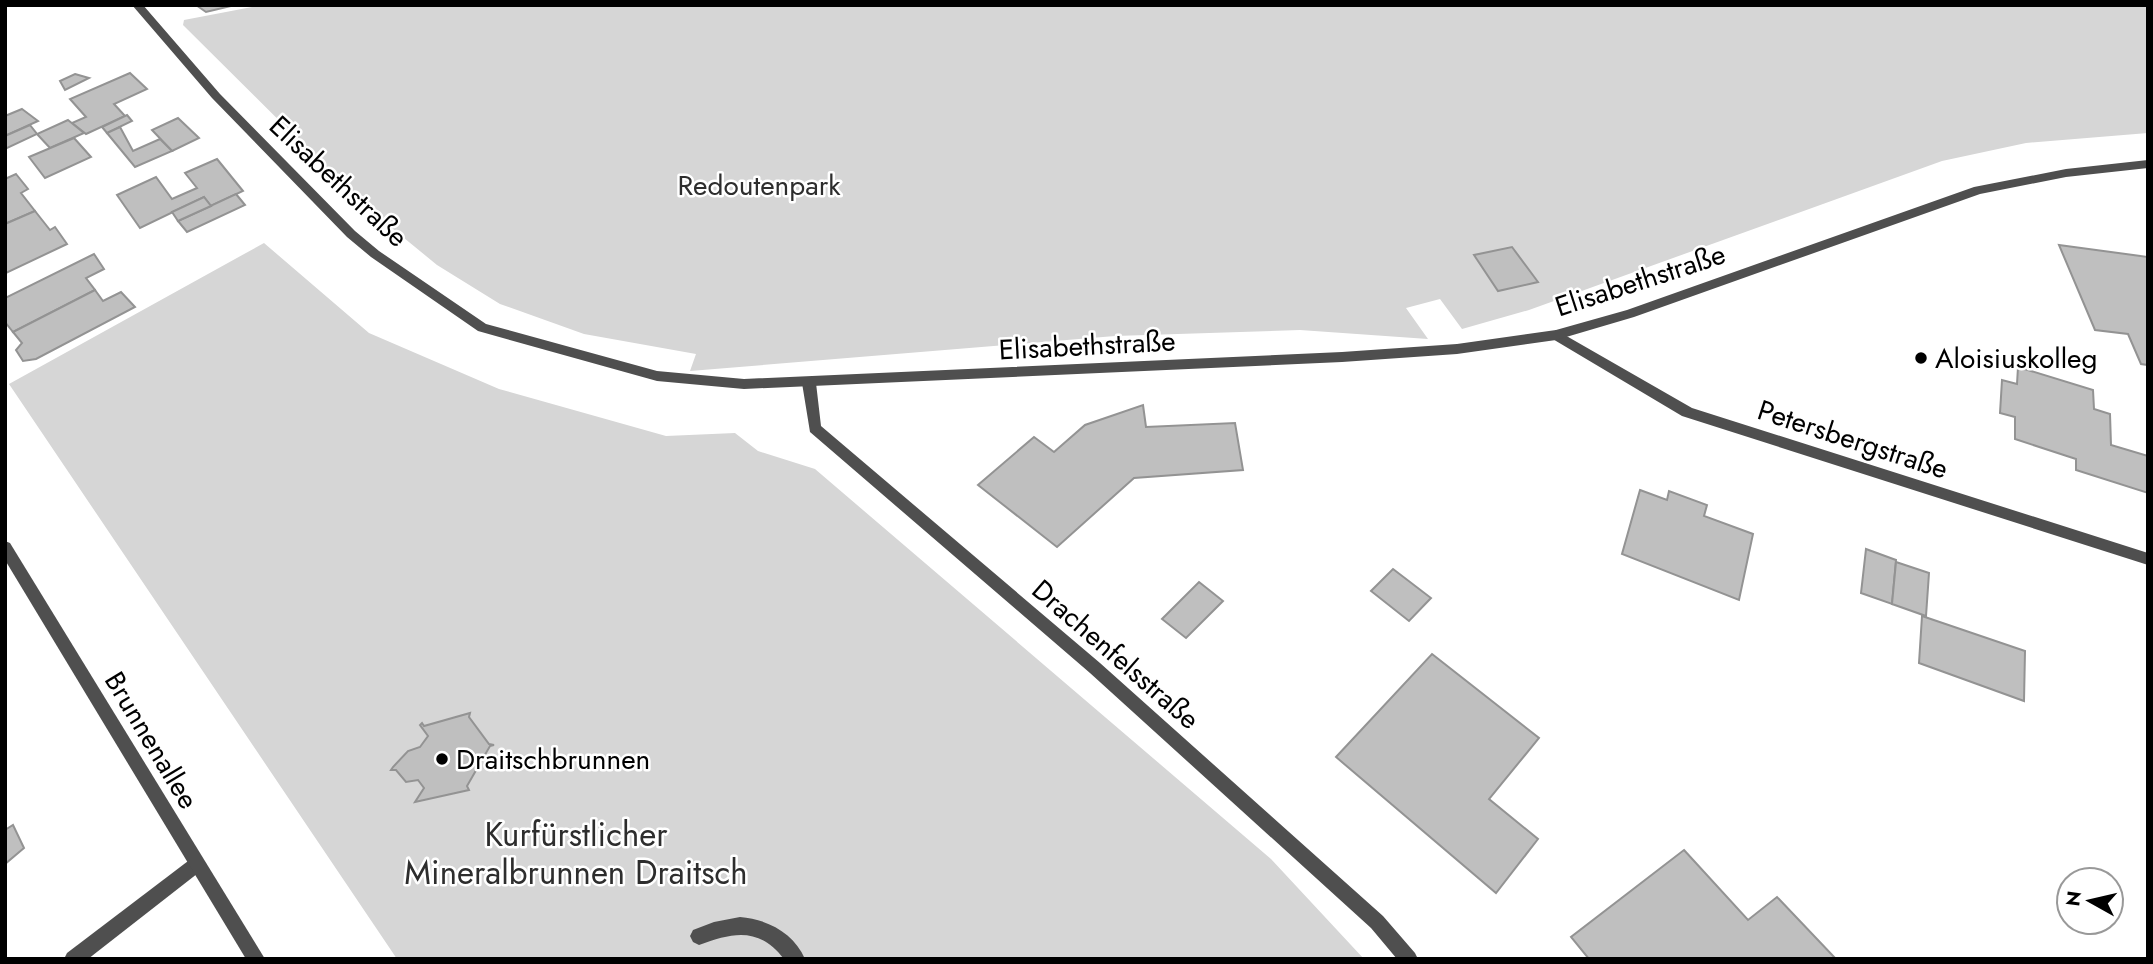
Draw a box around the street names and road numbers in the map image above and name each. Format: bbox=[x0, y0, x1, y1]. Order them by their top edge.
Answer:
street label: Elisabethstraße bbox=[260, 106, 417, 257]
street label: Elisabethstraße bbox=[1550, 234, 1731, 327]
street label: Elisabethstraße bbox=[998, 320, 1176, 371]
street label: Petersbergstraße bbox=[1752, 389, 1953, 490]
street label: Drachenfelsstraße bbox=[1023, 570, 1209, 739]
street label: Brunnenallee bbox=[94, 664, 209, 817]

